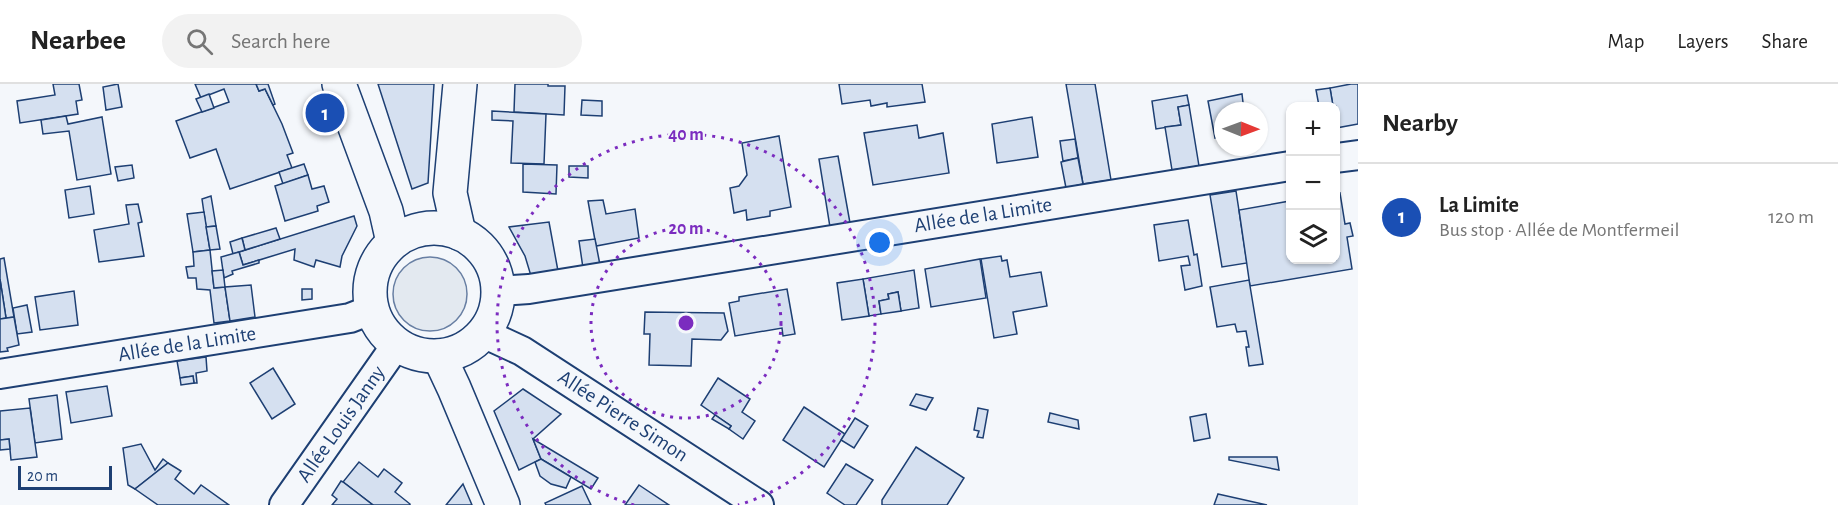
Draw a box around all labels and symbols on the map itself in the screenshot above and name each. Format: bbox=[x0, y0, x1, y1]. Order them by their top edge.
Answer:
pin: 1 bbox=[306, 90, 344, 135]
north arrow bbox=[1214, 102, 1268, 156]
text: 40 m bbox=[668, 126, 704, 144]
street label: Allée de la Limite bbox=[912, 194, 1054, 236]
text: 20 m bbox=[668, 220, 704, 238]
your location bbox=[865, 228, 894, 257]
centre of rings bbox=[676, 313, 696, 333]
street label: Allée de la Limite bbox=[116, 323, 258, 365]
street label: Allée Louis Janny bbox=[293, 362, 389, 486]
street label: Allée Pierre Simon bbox=[554, 366, 692, 466]
scale bar bbox=[18, 463, 112, 490]

